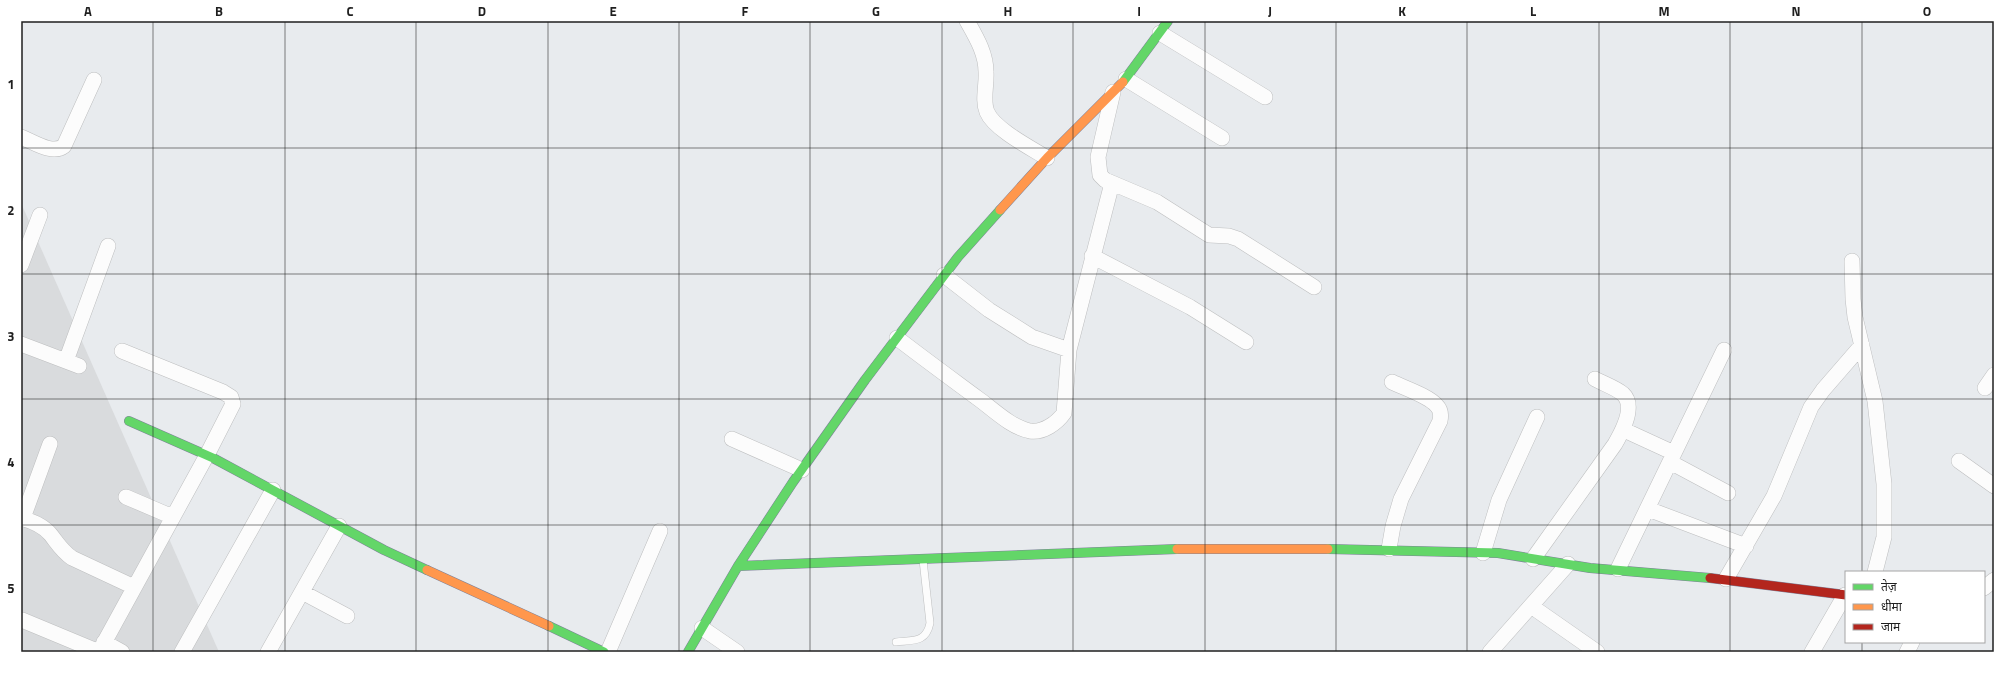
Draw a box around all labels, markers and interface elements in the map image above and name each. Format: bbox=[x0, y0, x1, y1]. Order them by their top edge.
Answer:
text: A bbox=[84, 1, 92, 21]
text: B bbox=[215, 1, 223, 21]
text: C bbox=[346, 1, 354, 21]
text: D bbox=[478, 1, 486, 21]
text: E bbox=[609, 1, 617, 21]
text: F bbox=[742, 1, 749, 21]
text: G bbox=[872, 1, 880, 21]
text: H bbox=[1004, 1, 1012, 21]
text: I bbox=[1137, 1, 1141, 21]
text: J bbox=[1268, 1, 1272, 21]
text: K bbox=[1398, 1, 1406, 21]
text: L bbox=[1530, 1, 1536, 21]
text: M bbox=[1658, 1, 1670, 21]
text: N bbox=[1791, 1, 1801, 21]
text: O bbox=[1923, 1, 1931, 21]
text: 1 bbox=[7, 74, 15, 94]
text: 2 bbox=[7, 200, 15, 220]
text: 3 bbox=[7, 326, 15, 346]
text: 4 bbox=[7, 452, 15, 472]
legend bbox=[1845, 571, 1985, 643]
text: तेज़ bbox=[1881, 577, 1898, 596]
text: 5 bbox=[7, 578, 15, 598]
text: धीमा bbox=[1881, 597, 1903, 616]
text: जाम bbox=[1881, 617, 1901, 636]

